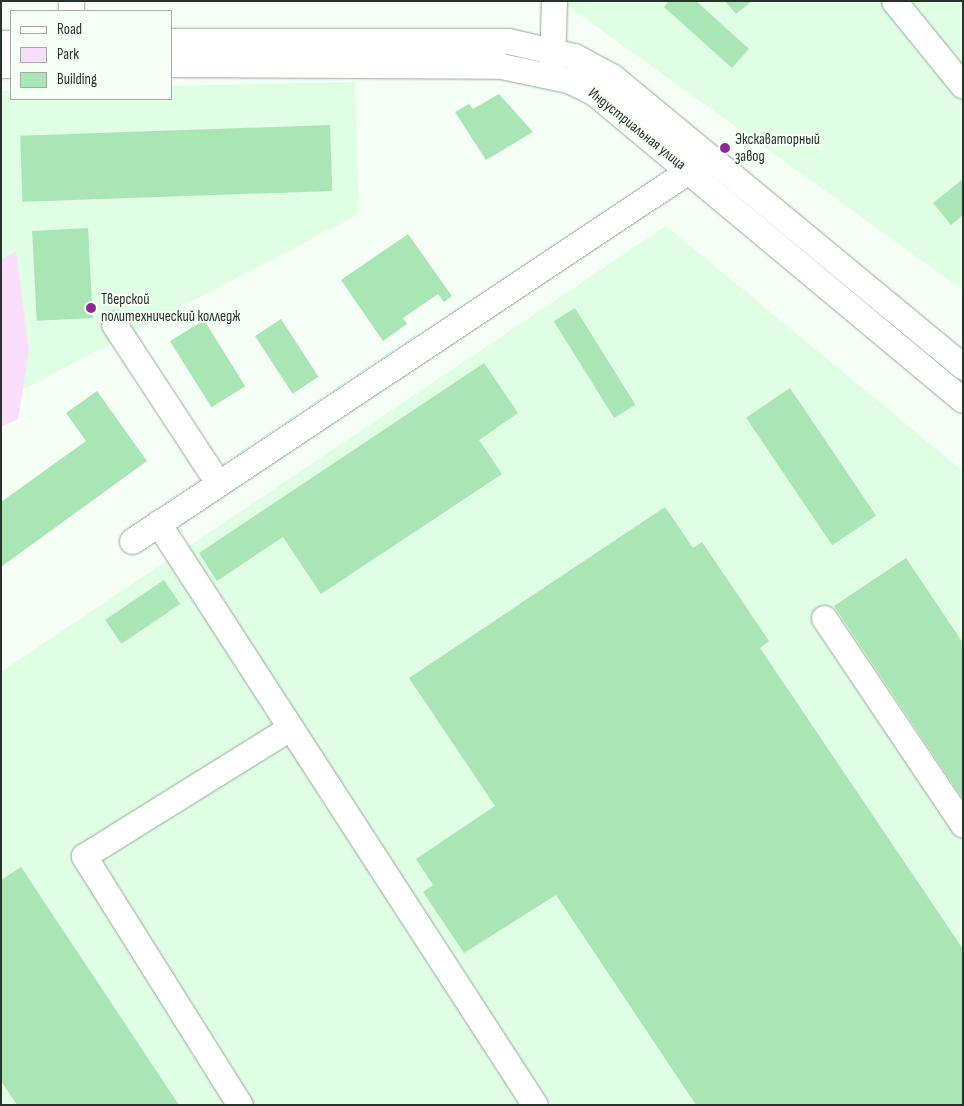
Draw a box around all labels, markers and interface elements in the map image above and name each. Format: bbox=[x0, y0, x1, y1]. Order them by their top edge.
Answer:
legend bbox=[10, 10, 172, 100]
text: Road bbox=[57, 20, 82, 39]
text: Park bbox=[57, 45, 79, 64]
text: Building bbox=[57, 70, 97, 89]
street label: Индустриальная улица bbox=[585, 84, 689, 174]
place label: Экскаваторный завод bbox=[735, 130, 820, 165]
marker: Экскаваторный завод bbox=[719, 142, 731, 154]
place label: Тверской политехнический колледж bbox=[101, 290, 240, 325]
marker: Тверской политехнический колледж bbox=[85, 302, 97, 314]

